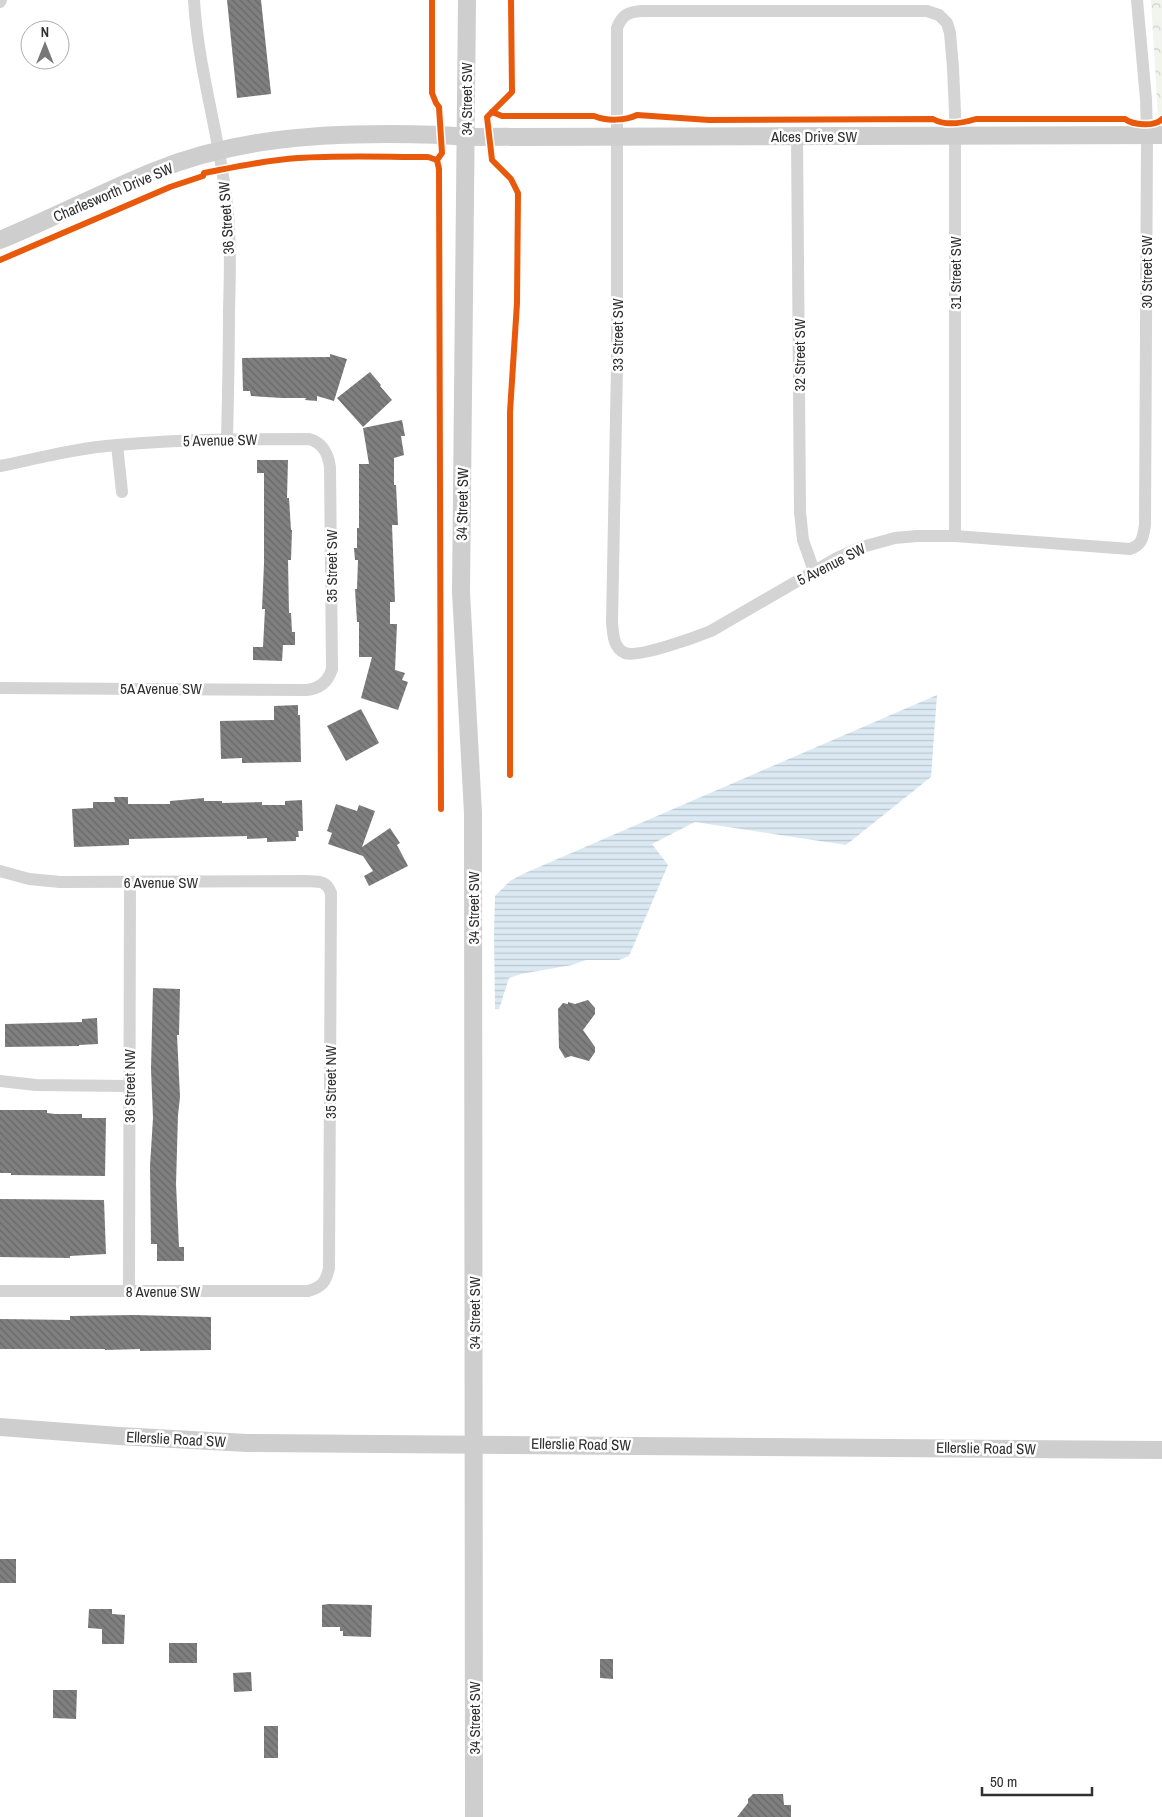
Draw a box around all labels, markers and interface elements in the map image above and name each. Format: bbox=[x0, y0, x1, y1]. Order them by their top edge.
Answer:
north arrow bbox=[20, 20, 70, 70]
text: N bbox=[41, 23, 49, 41]
street label: 34 Street SW bbox=[456, 62, 477, 136]
street label: Alces Drive SW bbox=[770, 126, 857, 147]
street label: Charlesworth Drive SW bbox=[50, 157, 177, 227]
street label: 36 Street SW bbox=[213, 180, 239, 255]
street label: 30 Street SW bbox=[1136, 235, 1157, 309]
street label: 31 Street SW bbox=[945, 236, 966, 310]
street label: 33 Street SW bbox=[607, 298, 628, 372]
street label: 32 Street SW bbox=[789, 318, 810, 392]
street label: 5 Avenue SW bbox=[183, 429, 258, 451]
street label: 34 Street SW bbox=[451, 467, 473, 541]
street label: 35 Street SW bbox=[321, 529, 342, 603]
street label: 5 Avenue SW bbox=[793, 538, 869, 590]
street label: 5A Avenue SW bbox=[120, 678, 202, 699]
street label: 34 Street SW bbox=[463, 871, 484, 945]
street label: 6 Avenue SW bbox=[124, 872, 199, 893]
street label: 35 Street NW bbox=[320, 1045, 341, 1119]
street label: 36 Street NW bbox=[119, 1049, 140, 1123]
street label: 34 Street SW bbox=[464, 1276, 485, 1350]
street label: 8 Avenue SW bbox=[126, 1281, 201, 1302]
street label: Ellerslie Road SW bbox=[126, 1426, 227, 1452]
street label: Ellerslie Road SW bbox=[531, 1433, 631, 1455]
street label: Ellerslie Road SW bbox=[936, 1437, 1036, 1459]
street label: 34 Street SW bbox=[464, 1681, 485, 1755]
scale bar bbox=[982, 1764, 1092, 1796]
text: 50 m bbox=[990, 1771, 1017, 1792]

